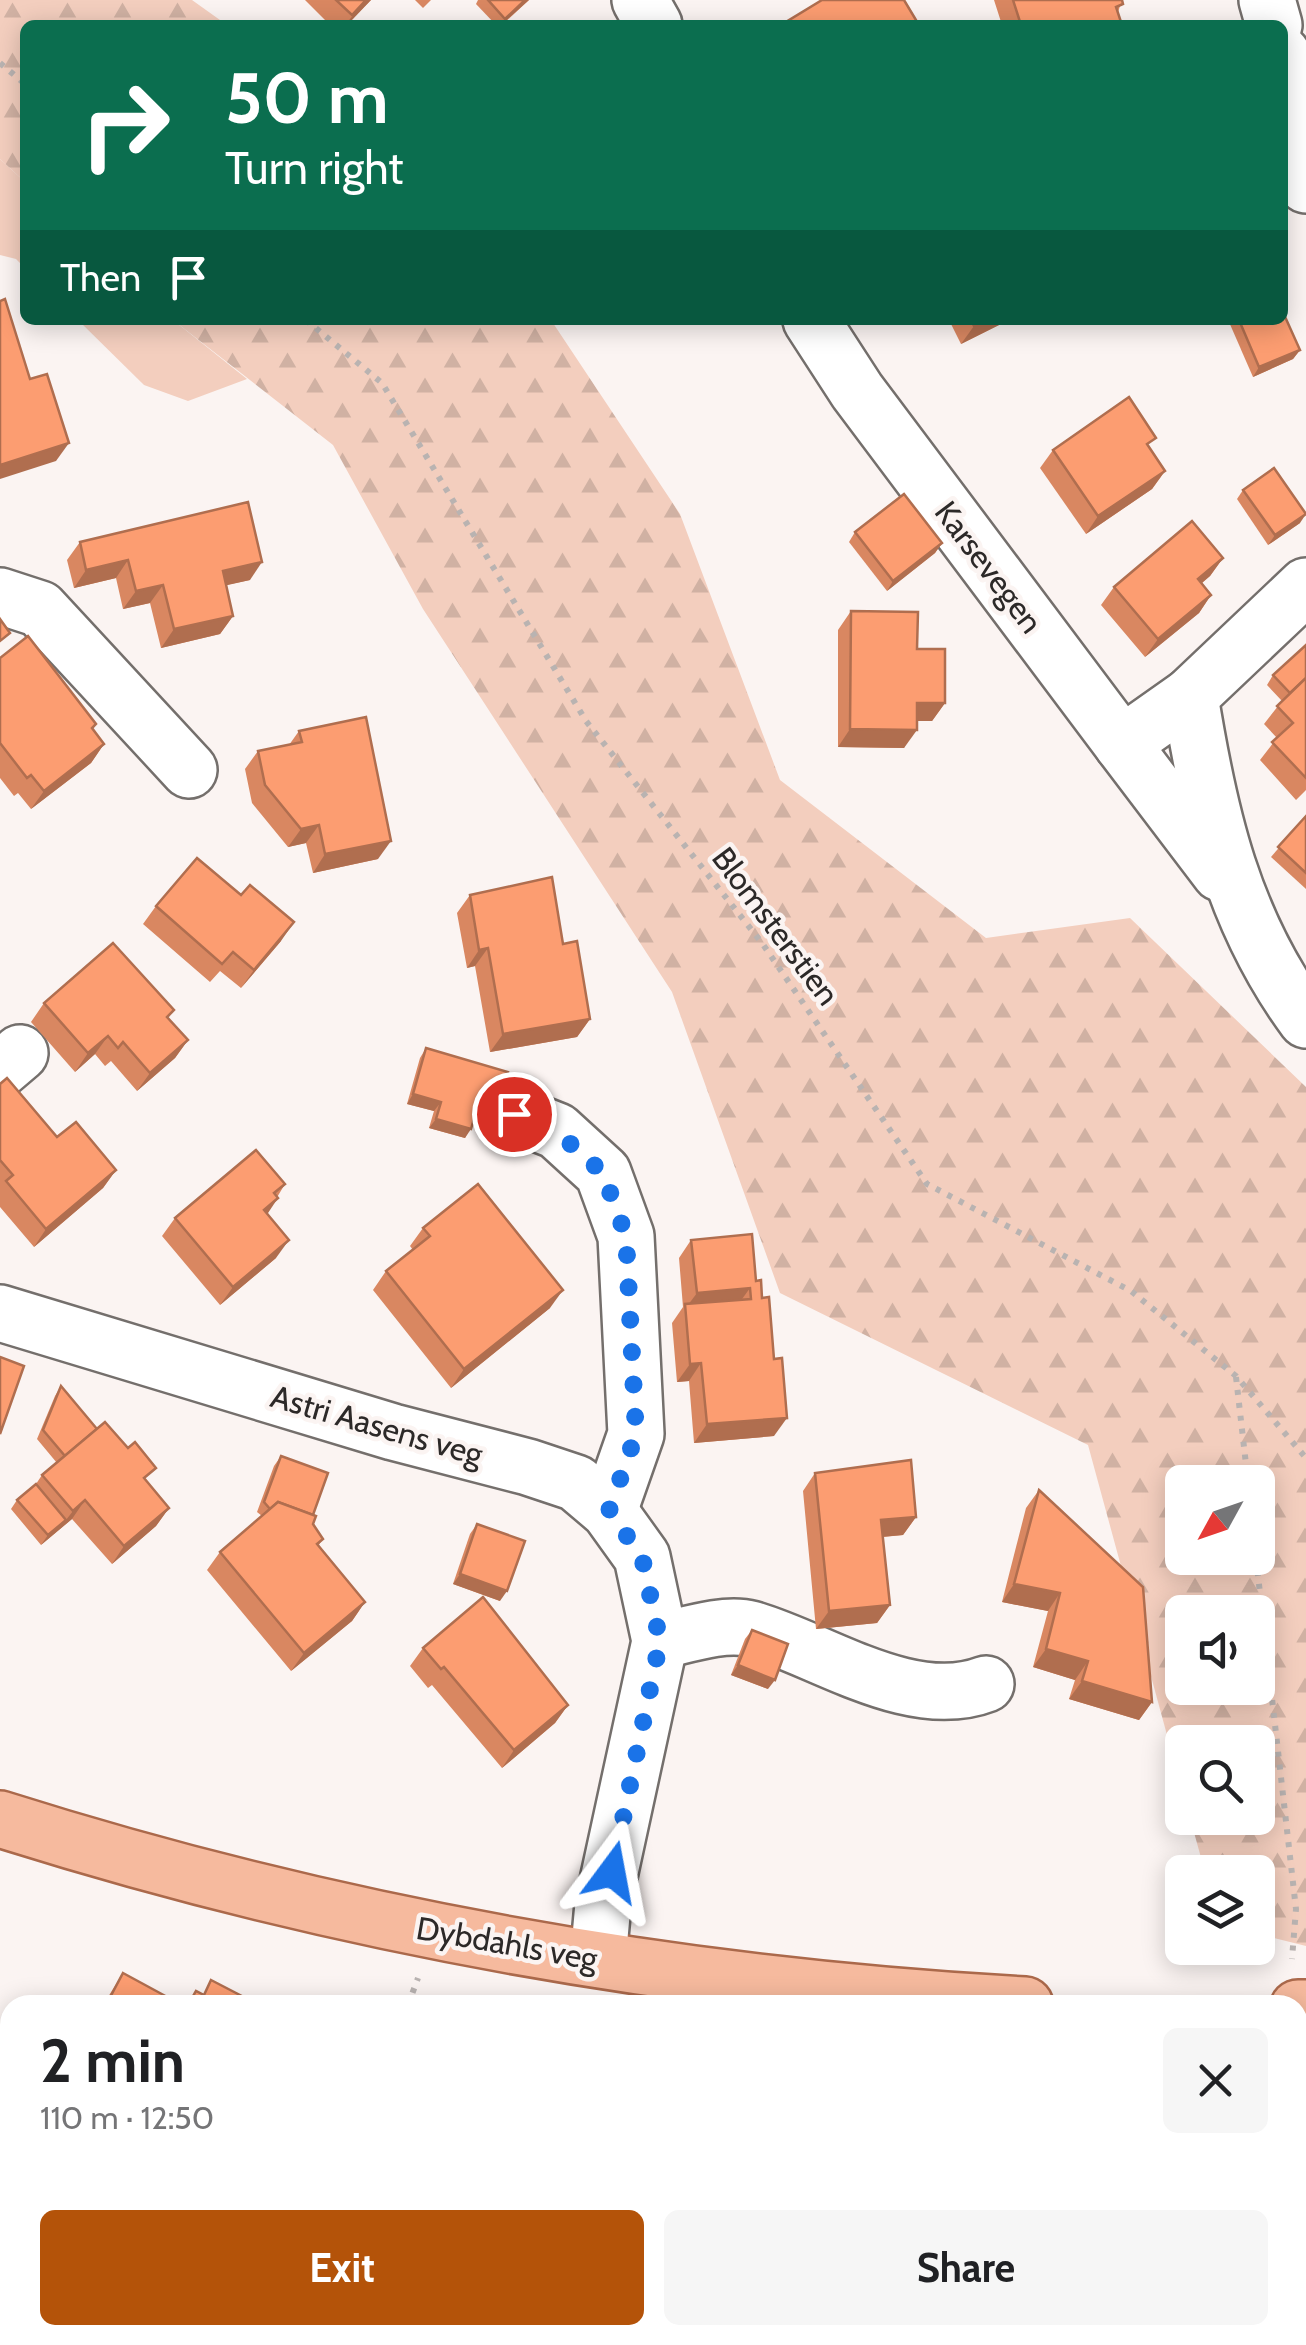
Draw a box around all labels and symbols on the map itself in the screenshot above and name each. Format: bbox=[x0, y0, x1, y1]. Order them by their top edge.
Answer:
street label: Karsevegen bbox=[927, 493, 1051, 641]
street label: Blomsterstien bbox=[704, 839, 848, 1013]
pin bbox=[472, 1072, 557, 1157]
street label: Astri Aasens veg bbox=[267, 1376, 488, 1474]
north arrow bbox=[1165, 1465, 1275, 1575]
position arrow bbox=[560, 1820, 664, 1924]
street label: Dybdahls veg bbox=[413, 1908, 602, 1978]

